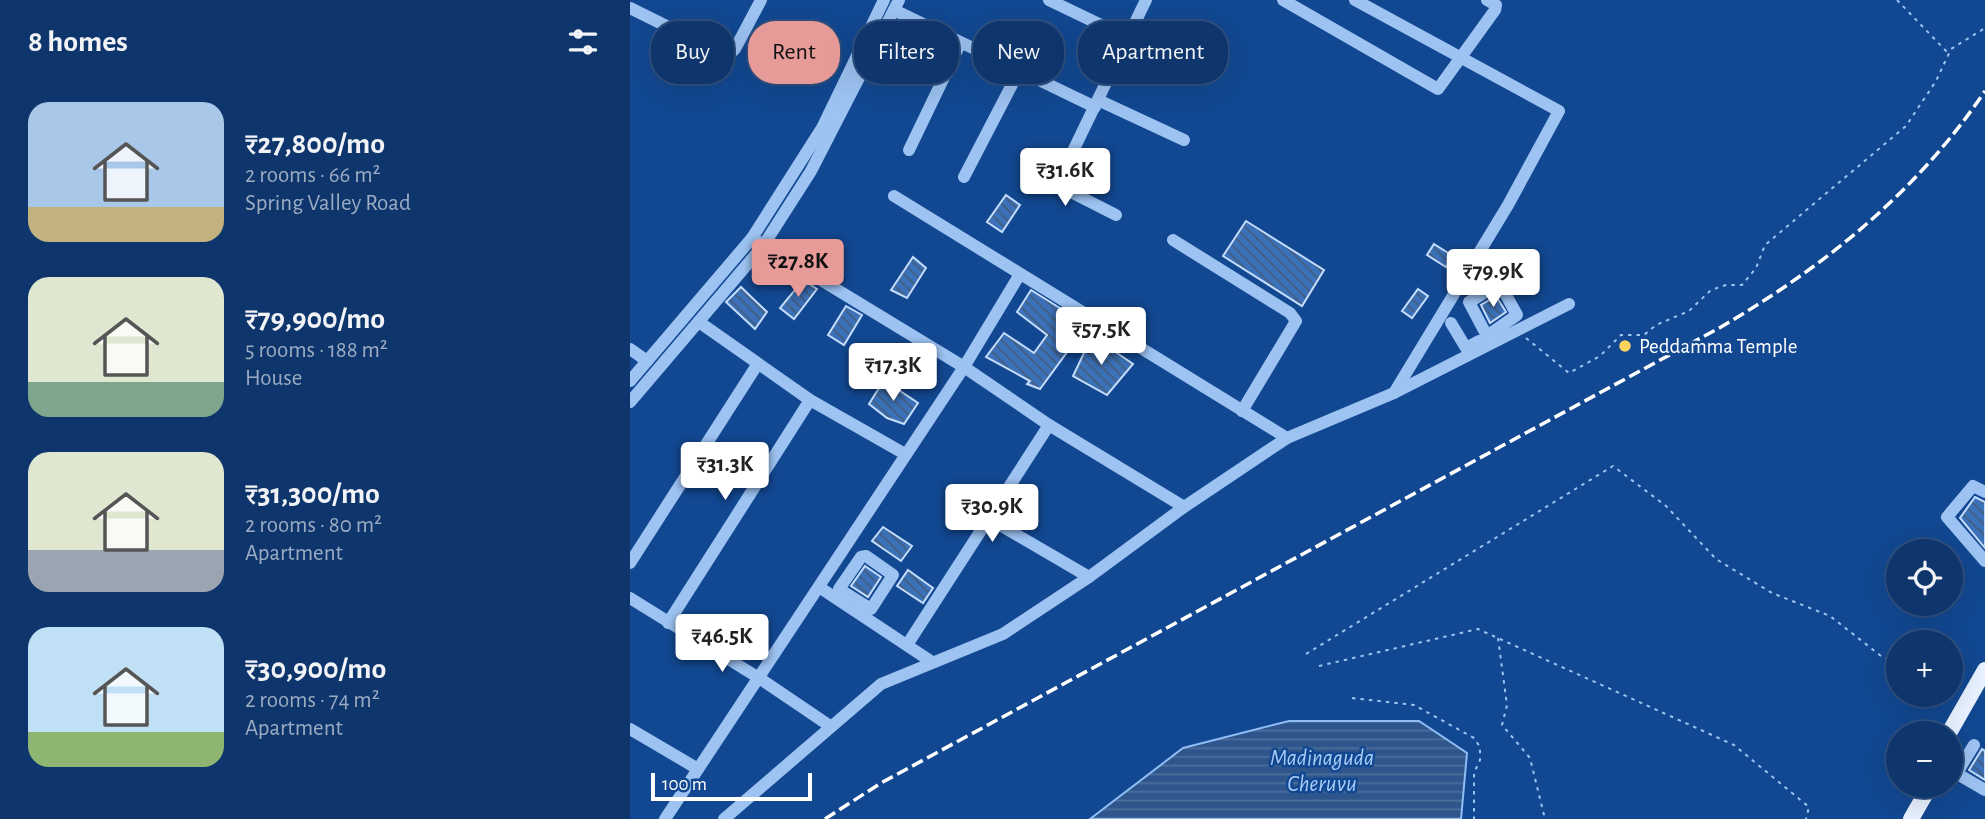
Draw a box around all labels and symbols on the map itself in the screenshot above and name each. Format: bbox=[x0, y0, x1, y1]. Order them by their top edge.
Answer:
pin: ₹31.6K bbox=[1008, 148, 1122, 208]
pin: ₹27.8K bbox=[741, 240, 855, 299]
pin: ₹79.9K bbox=[1436, 250, 1550, 309]
pin: ₹57.5K bbox=[1044, 308, 1158, 367]
place label: Peddamma Temple bbox=[1639, 336, 1797, 357]
marker: Peddamma Temple bbox=[1617, 338, 1633, 354]
pin: ₹17.3K bbox=[836, 344, 950, 403]
pin: ₹31.3K bbox=[668, 442, 782, 502]
pin: ₹30.9K bbox=[935, 484, 1049, 544]
pin: ₹46.5K bbox=[665, 614, 779, 674]
water label: Madinaguda Cheruvu bbox=[1270, 747, 1374, 796]
scale bar bbox=[651, 770, 812, 802]

